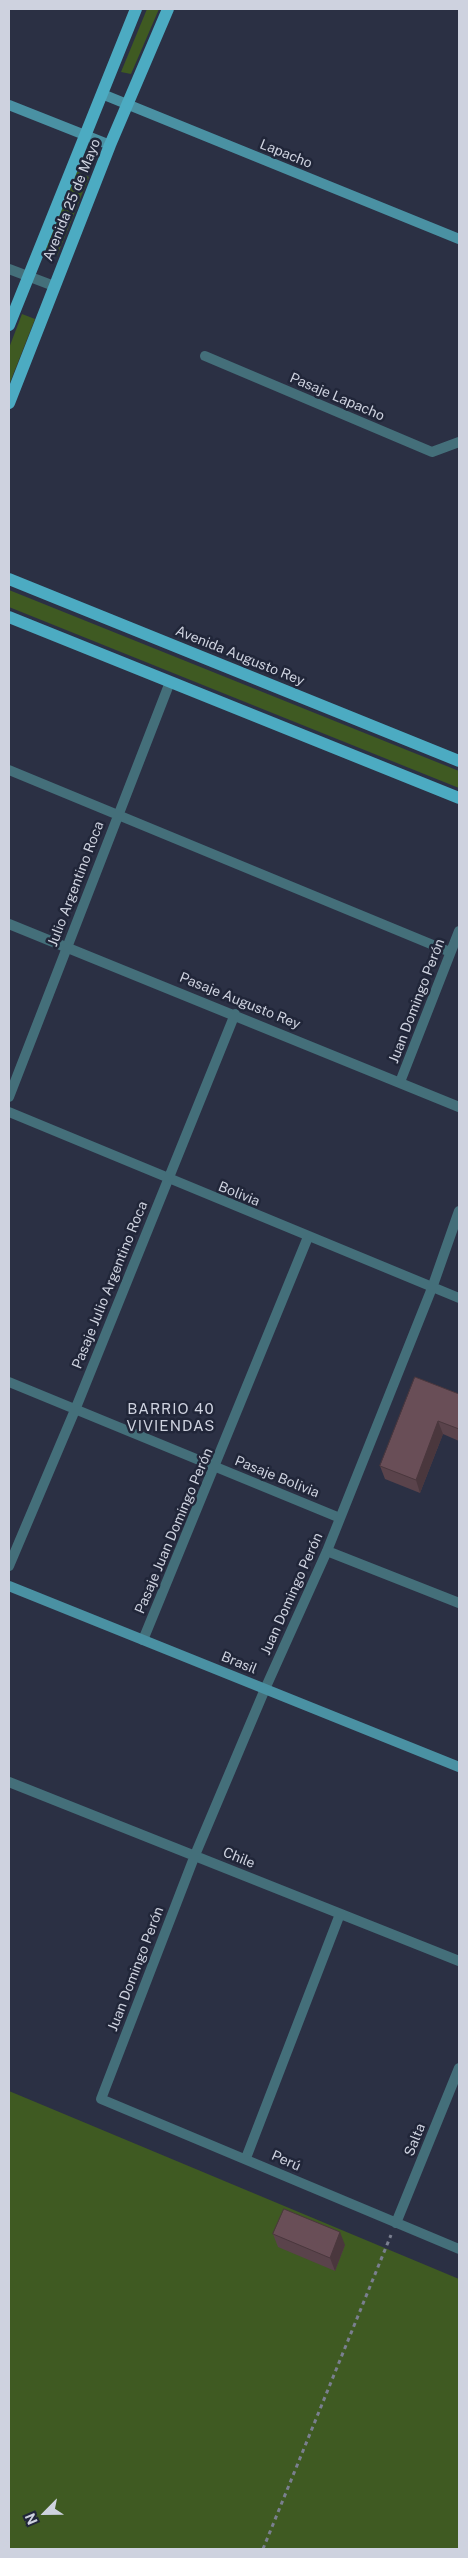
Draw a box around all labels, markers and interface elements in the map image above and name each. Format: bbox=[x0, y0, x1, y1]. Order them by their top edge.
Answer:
street label: Avenida 25 de Mayo bbox=[40, 136, 104, 264]
street label: Lapacho bbox=[257, 136, 315, 172]
street label: Pasaje Lapacho bbox=[287, 369, 387, 425]
street label: Avenida Augusto Rey bbox=[173, 622, 307, 690]
street label: Julio Argentino Roca bbox=[44, 819, 108, 949]
street label: Juan Domingo Perón bbox=[385, 936, 449, 1066]
street label: Pasaje Augusto Rey bbox=[177, 969, 303, 1033]
street label: Bolivia bbox=[216, 1178, 262, 1210]
street label: Pasaje Julio Argentino Roca bbox=[69, 1199, 151, 1371]
district label: BARRIO 40 VIVIENDAS bbox=[125, 1400, 217, 1435]
street label: Pasaje Juan Domingo Perón bbox=[131, 1446, 217, 1616]
street label: Pasaje Bolivia bbox=[232, 1452, 322, 1502]
street label: Juan Domingo Perón bbox=[257, 1530, 327, 1658]
street label: Brasil bbox=[219, 1648, 259, 1678]
street label: Chile bbox=[221, 1844, 257, 1872]
street label: Juan Domingo Perón bbox=[104, 1904, 168, 2034]
street label: Salta bbox=[401, 2121, 429, 2159]
street label: Perú bbox=[269, 2147, 303, 2175]
north arrow bbox=[20, 2488, 70, 2538]
text: N bbox=[22, 2511, 41, 2527]

